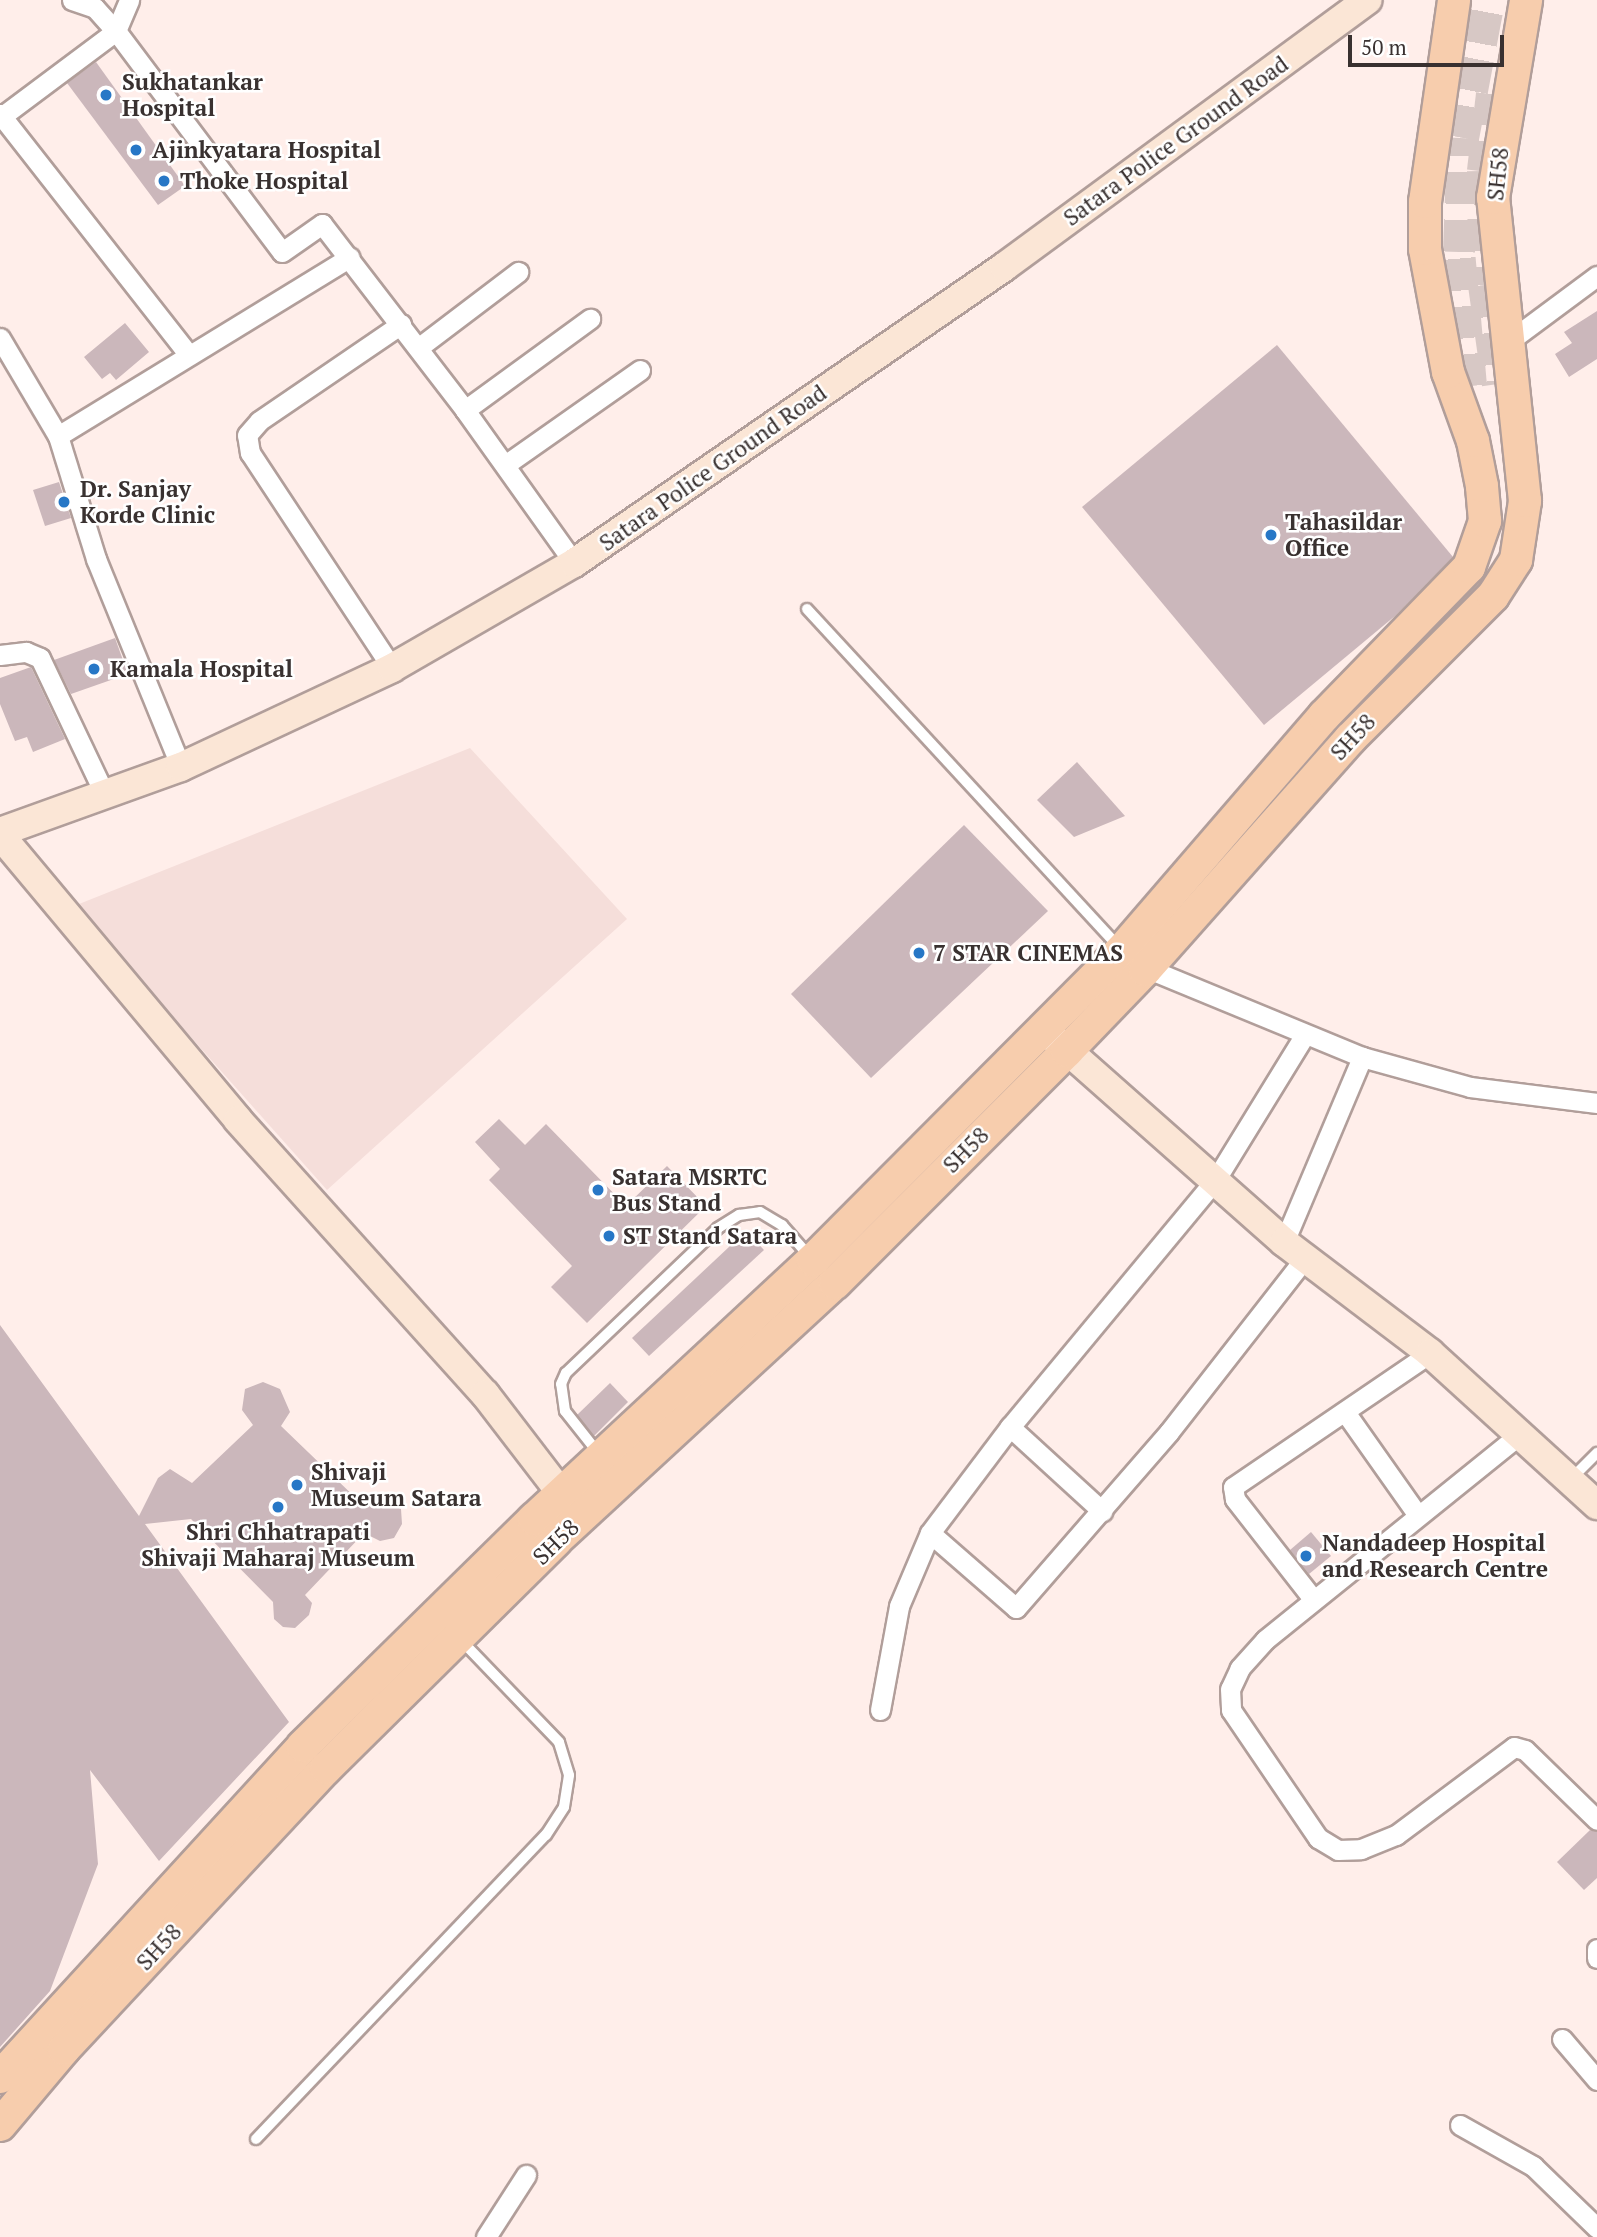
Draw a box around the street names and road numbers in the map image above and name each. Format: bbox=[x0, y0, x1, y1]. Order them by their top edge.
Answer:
street label: Satara Police Ground Road bbox=[1058, 50, 1294, 232]
street label: SH58 bbox=[1481, 146, 1515, 202]
street label: Satara Police Ground Road bbox=[594, 379, 832, 557]
street label: SH58 bbox=[1325, 708, 1381, 766]
street label: SH58 bbox=[937, 1121, 995, 1179]
street label: SH58 bbox=[527, 1513, 585, 1571]
street label: SH58 bbox=[131, 1918, 187, 1976]

